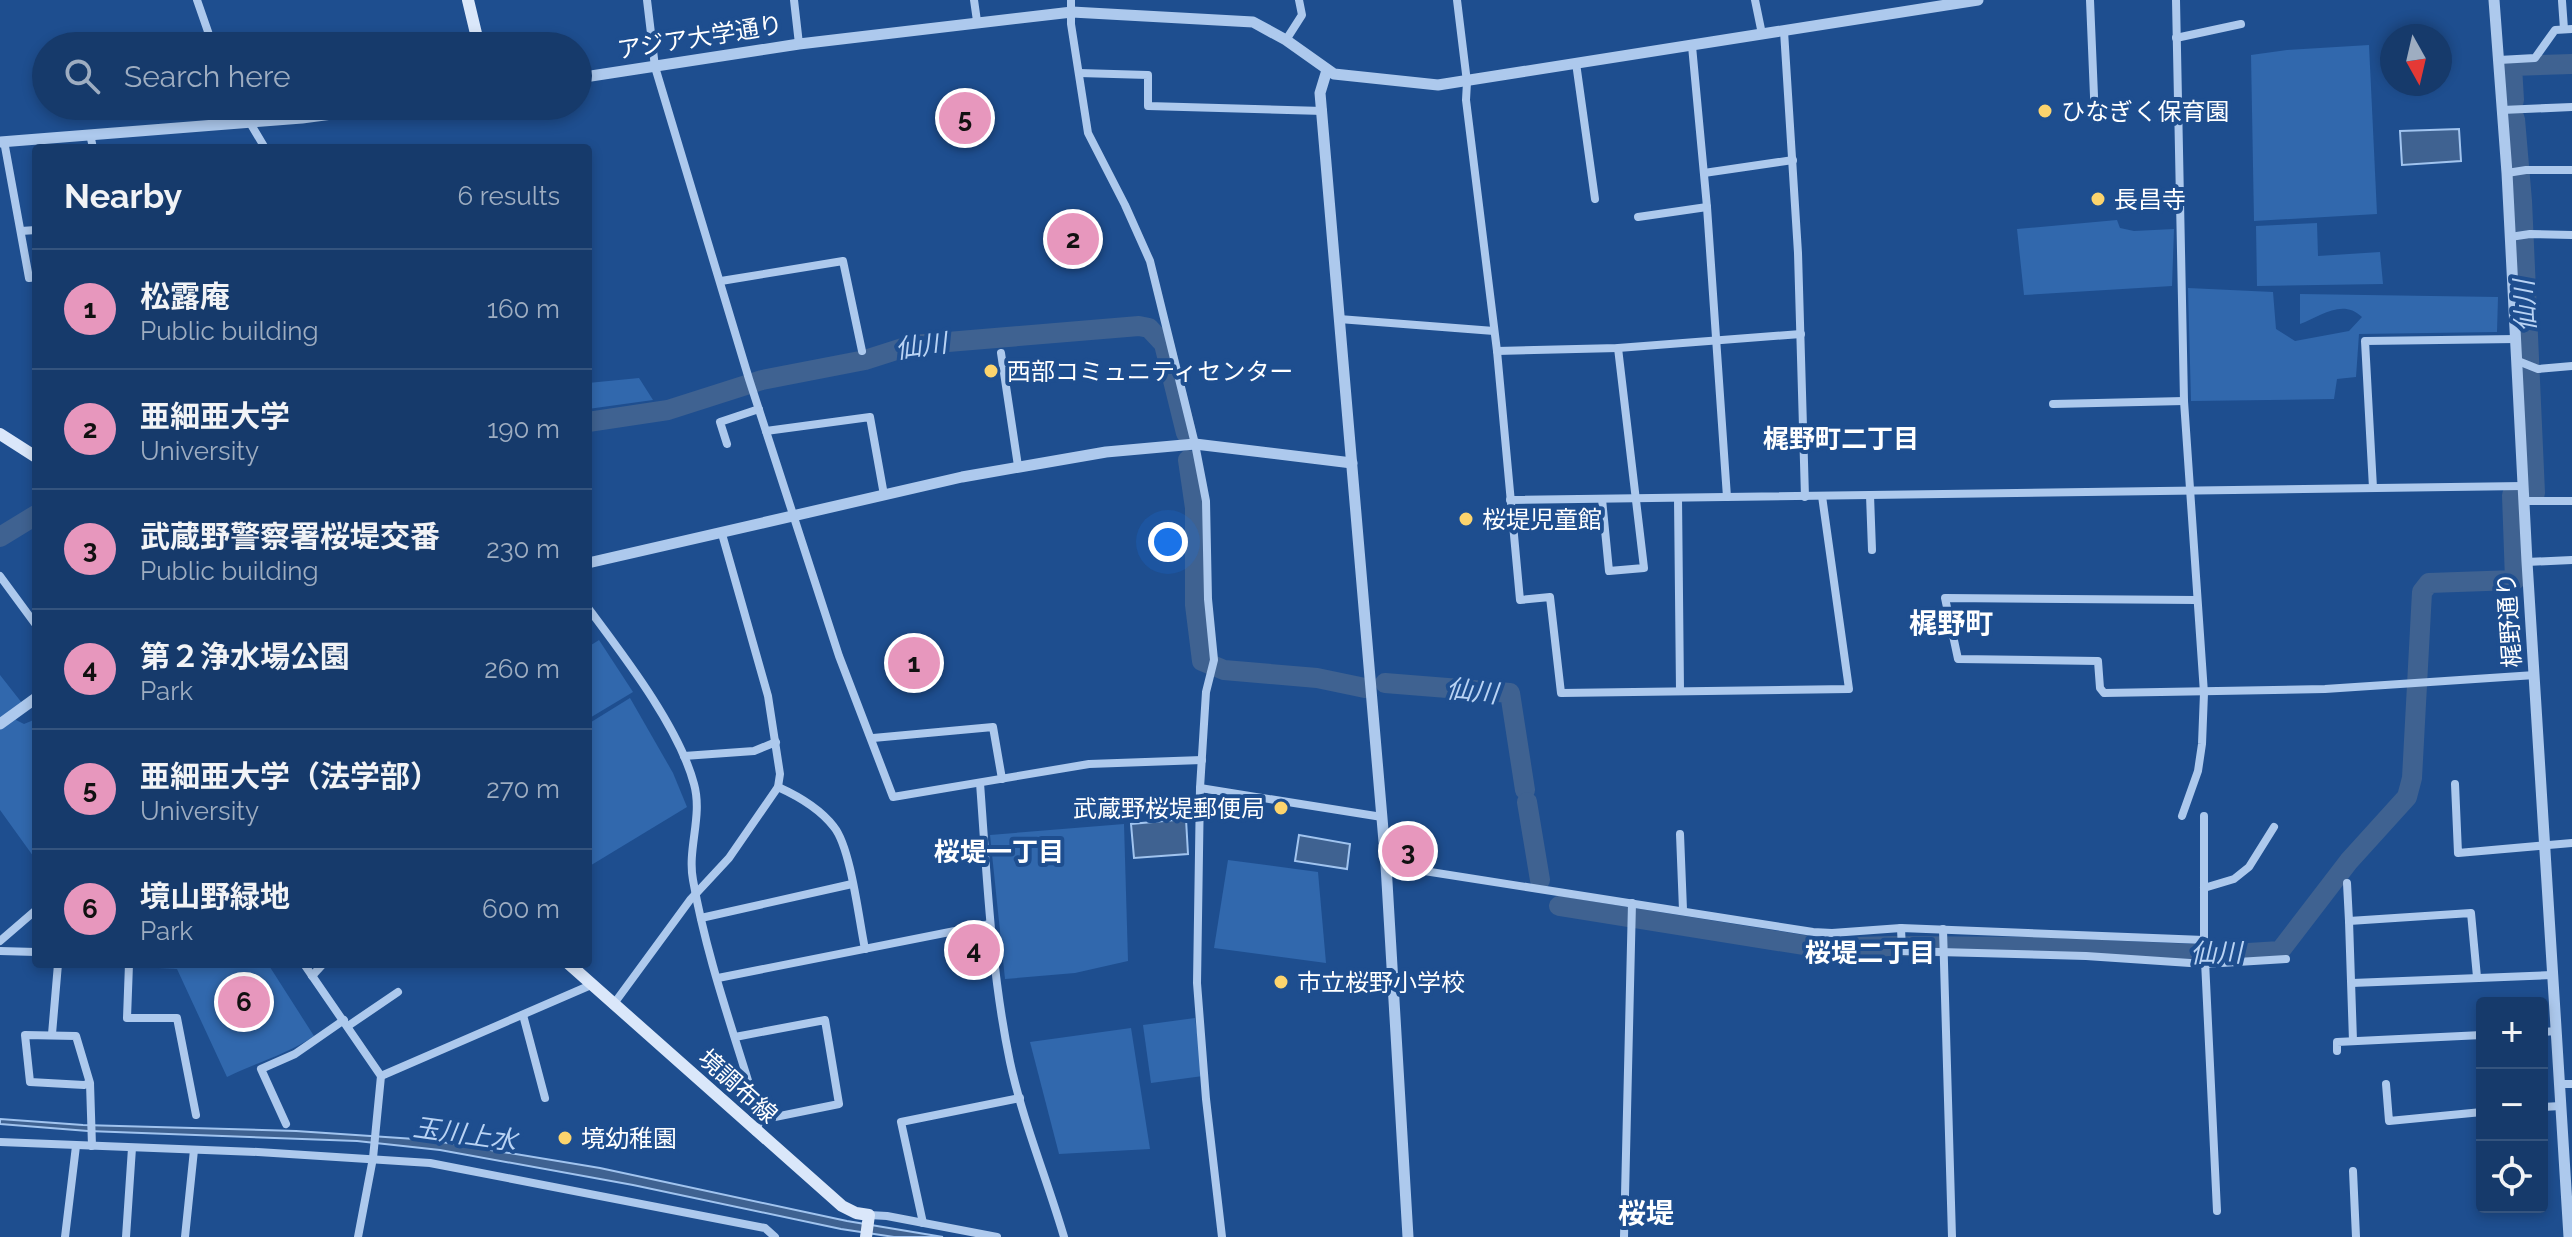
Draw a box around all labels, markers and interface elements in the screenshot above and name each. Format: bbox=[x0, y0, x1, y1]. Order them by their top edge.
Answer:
street label: アジア大学通り bbox=[615, 10, 785, 64]
north arrow bbox=[2380, 24, 2452, 96]
search box bbox=[32, 32, 592, 120]
icon: search bbox=[60, 54, 104, 98]
text: Search here bbox=[124, 59, 291, 94]
pin: 5 bbox=[939, 88, 991, 148]
place label: ひなぎく保育園 bbox=[2061, 97, 2229, 126]
marker: ひなぎく保育園 bbox=[2036, 102, 2054, 120]
text: Nearby bbox=[64, 176, 182, 216]
text: 6 results bbox=[457, 181, 560, 211]
place label: 長昌寺 bbox=[2114, 185, 2186, 214]
marker: 長昌寺 bbox=[2089, 190, 2107, 208]
pin: 2 bbox=[1047, 209, 1099, 269]
water label: 仙川 bbox=[2509, 276, 2541, 333]
text: 松露庵 bbox=[140, 279, 230, 314]
text: 1 bbox=[84, 294, 96, 324]
text: 160 m bbox=[487, 294, 560, 324]
text: Public building bbox=[140, 316, 319, 346]
water label: 仙川 bbox=[893, 327, 952, 364]
place label: 西部コミュニティセンター bbox=[1007, 357, 1294, 386]
marker: 西部コミュニティセンター bbox=[982, 362, 1000, 380]
text: 亜細亜大学 bbox=[140, 399, 290, 434]
text: 2 bbox=[83, 414, 97, 444]
text: 190 m bbox=[487, 414, 560, 444]
district label: 梶野町二丁目 bbox=[1763, 424, 1919, 454]
text: University bbox=[140, 436, 259, 466]
place label: 桜堤児童館 bbox=[1482, 505, 1602, 534]
marker: 桜堤児童館 bbox=[1457, 510, 1475, 528]
text: 武蔵野警察署桜堤交番 bbox=[140, 519, 440, 554]
your location bbox=[1148, 522, 1188, 562]
text: 3 bbox=[83, 534, 97, 564]
text: 230 m bbox=[486, 534, 560, 564]
text: Public building bbox=[140, 556, 319, 586]
street label: 梶野通り bbox=[2491, 571, 2527, 669]
district label: 梶野町 bbox=[1909, 607, 1993, 640]
pin: 1 bbox=[888, 633, 940, 693]
text: 第２浄水場公園 bbox=[140, 639, 350, 674]
text: 4 bbox=[83, 654, 97, 684]
text: 260 m bbox=[484, 654, 560, 684]
water label: 仙川 bbox=[1445, 673, 1502, 709]
text: Park bbox=[140, 676, 193, 706]
text: 亜細亜大学（法学部） bbox=[140, 759, 440, 794]
text: 5 bbox=[83, 774, 97, 804]
text: 270 m bbox=[486, 774, 560, 804]
place label: 武蔵野桜堤郵便局 bbox=[1073, 794, 1265, 823]
text: University bbox=[140, 796, 259, 826]
marker: 武蔵野桜堤郵便局 bbox=[1272, 799, 1290, 817]
pin: 3 bbox=[1382, 821, 1434, 881]
district label: 桜堤一丁目 bbox=[934, 837, 1064, 867]
text: 境山野緑地 bbox=[140, 879, 290, 914]
text: 6 bbox=[82, 894, 98, 924]
text: 600 m bbox=[482, 894, 560, 924]
text: Park bbox=[140, 916, 193, 946]
pin: 4 bbox=[948, 920, 1000, 980]
water label: 仙川 bbox=[2190, 937, 2245, 968]
district label: 桜堤二丁目 bbox=[1805, 938, 1935, 968]
place label: 市立桜野小学校 bbox=[1297, 968, 1465, 997]
pin: 6 bbox=[218, 972, 270, 1032]
marker: 市立桜野小学校 bbox=[1272, 973, 1290, 991]
map controls bbox=[2476, 997, 2548, 1213]
button: + bbox=[2476, 997, 2548, 1069]
street label: 境調布線 bbox=[693, 1043, 783, 1129]
button: − bbox=[2476, 1069, 2548, 1141]
water label: 玉川上水 bbox=[411, 1112, 522, 1157]
place label: 境幼稚園 bbox=[581, 1124, 677, 1153]
marker: 境幼稚園 bbox=[556, 1129, 574, 1147]
button: locate bbox=[2476, 1141, 2548, 1213]
district label: 桜堤 bbox=[1618, 1197, 1674, 1230]

